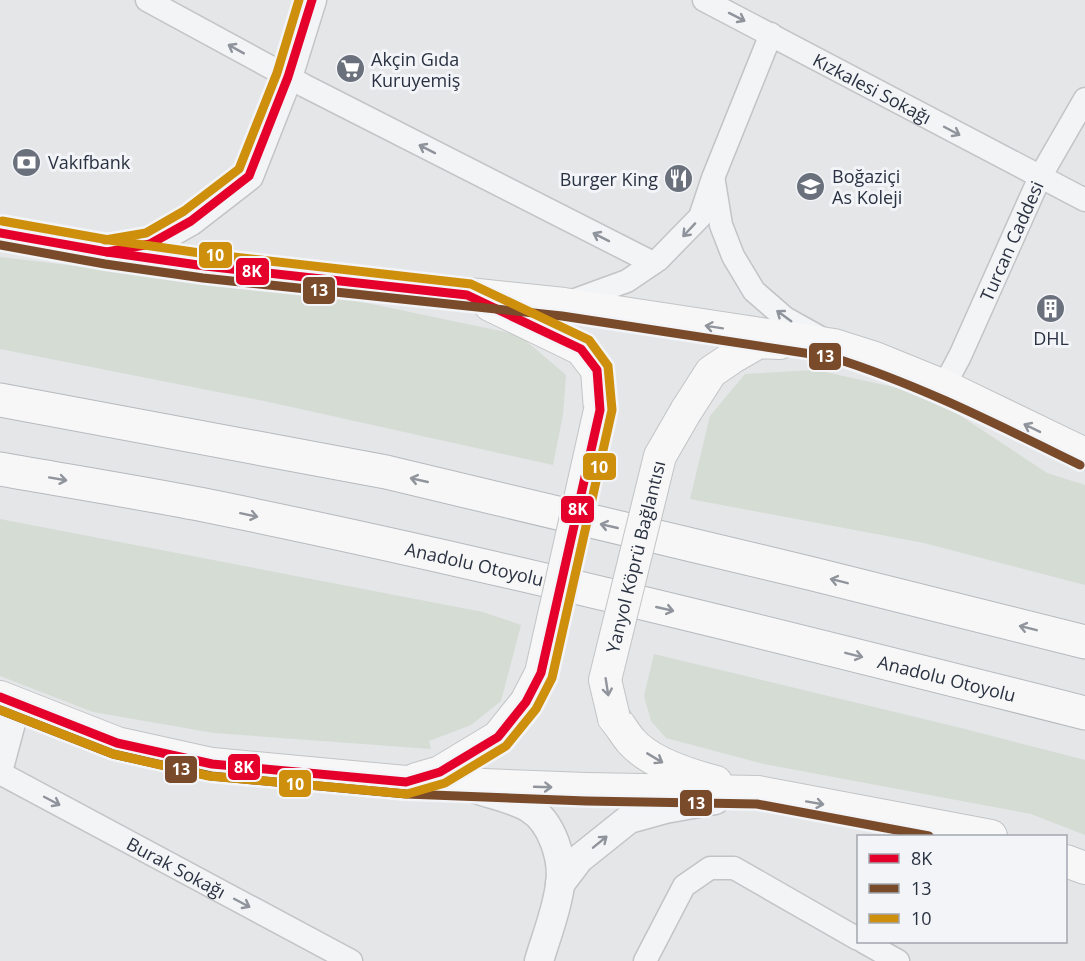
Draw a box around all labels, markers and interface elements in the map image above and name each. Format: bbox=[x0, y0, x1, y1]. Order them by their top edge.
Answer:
one-way arrow bbox=[728, 12, 746, 23]
one-way arrow bbox=[228, 43, 245, 55]
place label: Akçin Gıda Kuruyemiş bbox=[371, 47, 460, 92]
street label: Kızkalesi Sokağı bbox=[809, 47, 936, 129]
supermarket icon: Akçin Gıda Kuruyemiş bbox=[334, 53, 366, 85]
one-way arrow bbox=[943, 125, 961, 137]
one-way arrow bbox=[419, 142, 437, 154]
bank icon: Vakıfbank bbox=[11, 146, 43, 178]
place label: Vakıfbank bbox=[48, 150, 131, 174]
restaurant icon: Burger King bbox=[663, 163, 695, 195]
place label: Boğaziçi As Koleji bbox=[832, 164, 902, 209]
place label: Burger King bbox=[560, 167, 658, 191]
school or university icon: Boğaziçi As Koleji bbox=[795, 170, 827, 202]
street label: Turcan Caddesi bbox=[974, 177, 1049, 305]
one-way arrow bbox=[682, 222, 696, 237]
one-way arrow bbox=[593, 231, 611, 242]
line badge: 10 bbox=[198, 241, 233, 269]
text: 10 bbox=[206, 244, 224, 266]
line badge: 8K bbox=[235, 257, 270, 286]
text: 8K bbox=[242, 260, 262, 282]
line badge: 13 bbox=[302, 276, 336, 305]
text: 13 bbox=[310, 279, 328, 301]
building icon: DHL bbox=[1035, 293, 1067, 325]
one-way arrow bbox=[776, 310, 792, 323]
one-way arrow bbox=[705, 321, 725, 332]
place label: DHL bbox=[1033, 326, 1069, 350]
line badge: 13 bbox=[808, 342, 842, 371]
text: 13 bbox=[816, 345, 834, 367]
one-way arrow bbox=[1024, 422, 1042, 434]
line badge: 10 bbox=[582, 452, 617, 481]
text: 10 bbox=[590, 456, 608, 478]
street label: Yanyol Köprü Bağlantısı bbox=[600, 458, 670, 655]
one-way arrow bbox=[47, 474, 67, 485]
one-way arrow bbox=[410, 474, 429, 486]
line badge: 8K bbox=[560, 495, 595, 524]
text: 8K bbox=[568, 498, 588, 520]
one-way arrow bbox=[239, 510, 259, 521]
one-way arrow bbox=[599, 519, 618, 531]
street label: Anadolu Otoyolu bbox=[403, 536, 546, 591]
one-way arrow bbox=[830, 574, 849, 586]
one-way arrow bbox=[654, 604, 674, 615]
one-way arrow bbox=[1019, 622, 1038, 634]
one-way arrow bbox=[844, 649, 863, 661]
street label: Anadolu Otoyolu bbox=[875, 649, 1018, 707]
one-way arrow bbox=[602, 677, 613, 696]
line badge: 8K bbox=[227, 753, 261, 781]
one-way arrow bbox=[646, 753, 663, 765]
line badge: 13 bbox=[164, 755, 198, 784]
text: 8K bbox=[234, 756, 254, 778]
text: 13 bbox=[172, 758, 190, 780]
line badge: 10 bbox=[278, 769, 312, 798]
text: 10 bbox=[286, 773, 304, 795]
one-way arrow bbox=[532, 782, 552, 793]
line badge: 13 bbox=[679, 789, 713, 817]
text: 13 bbox=[687, 792, 705, 814]
one-way arrow bbox=[42, 796, 60, 807]
one-way arrow bbox=[805, 797, 825, 808]
street label: Burak Sokağı bbox=[123, 831, 230, 904]
legend bbox=[857, 835, 1067, 943]
one-way arrow bbox=[592, 836, 608, 849]
text: 8K bbox=[911, 846, 933, 870]
text: 13 bbox=[911, 876, 932, 900]
one-way arrow bbox=[233, 897, 250, 909]
text: 10 bbox=[911, 906, 932, 930]

